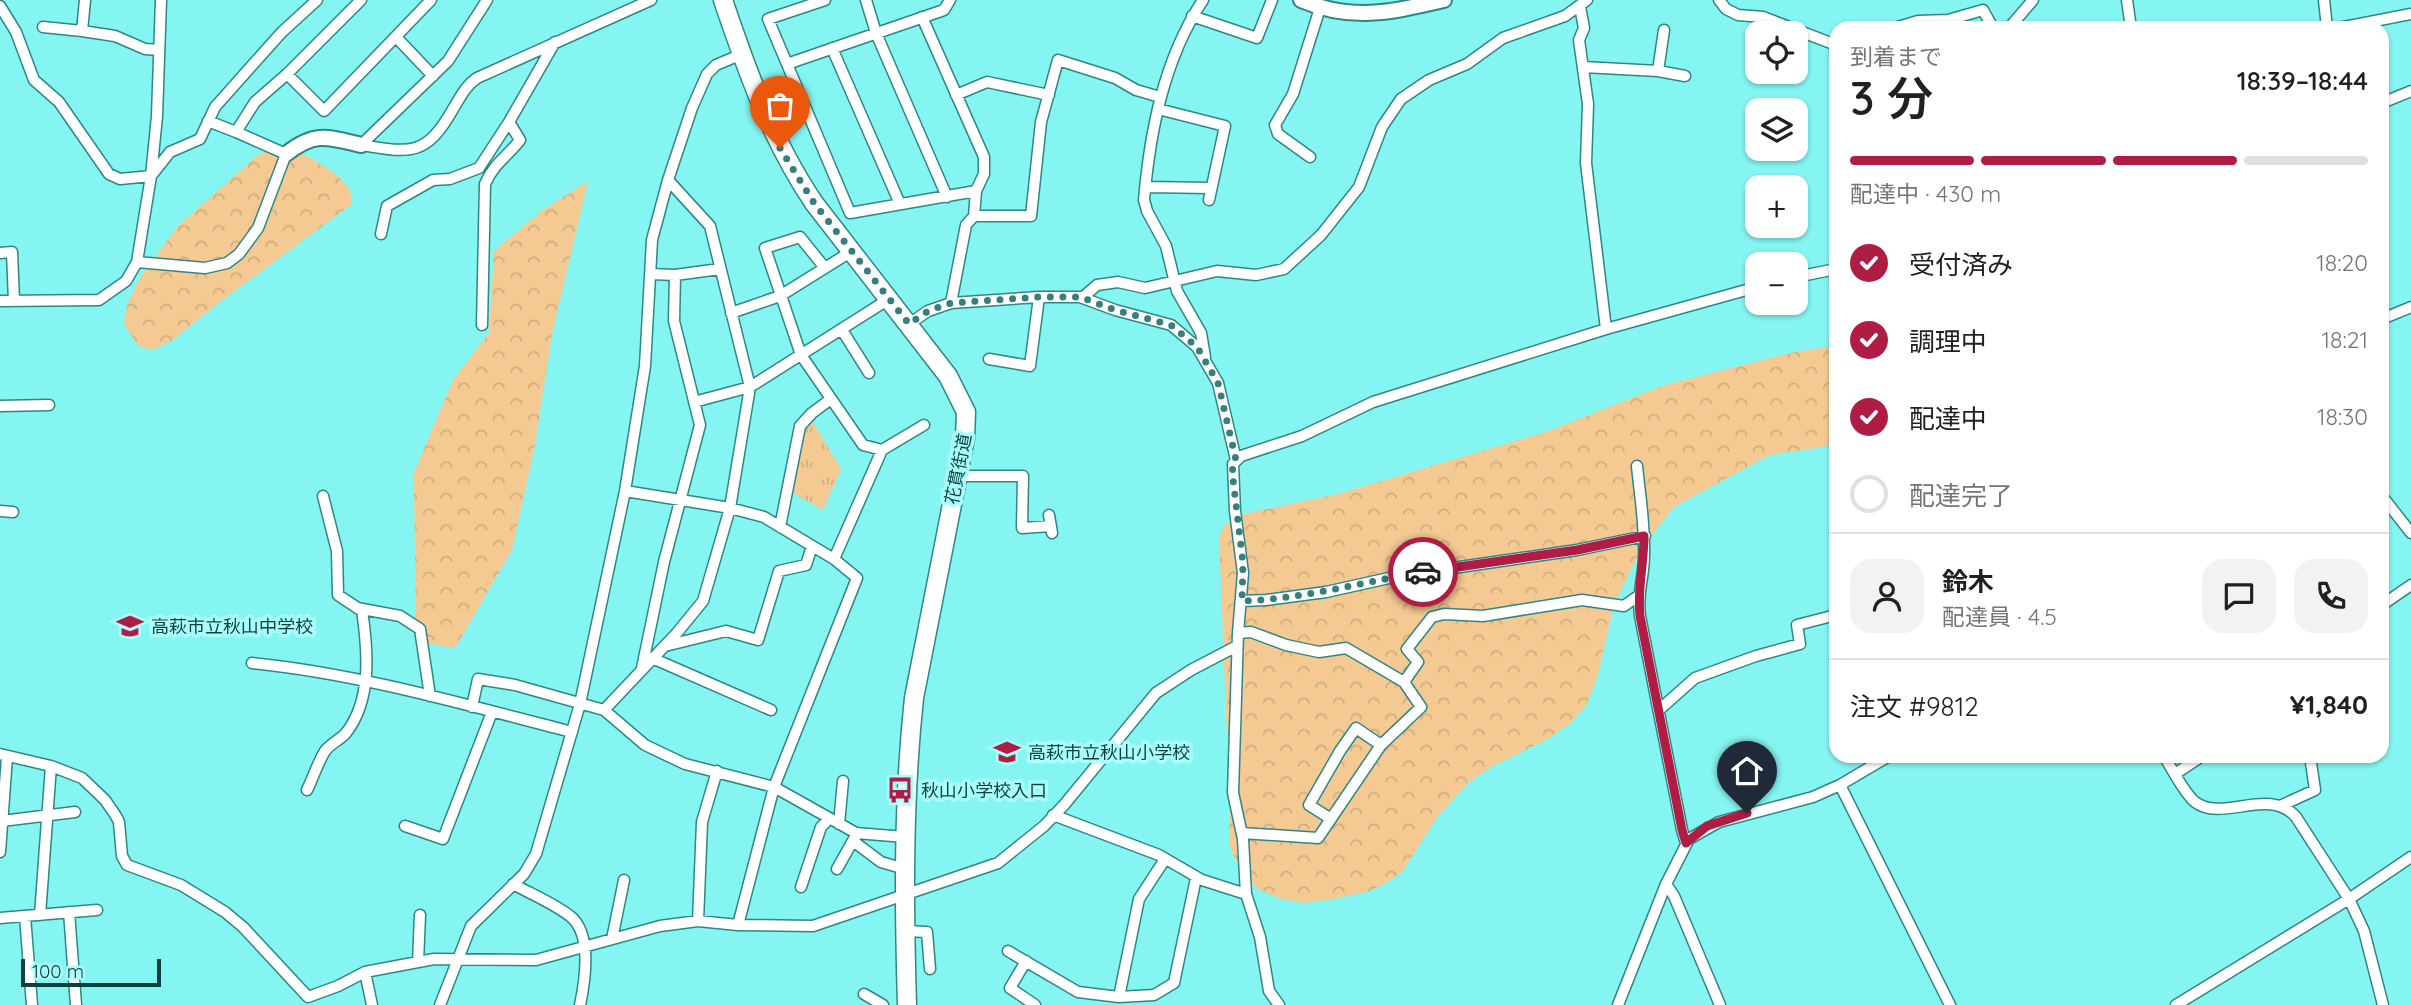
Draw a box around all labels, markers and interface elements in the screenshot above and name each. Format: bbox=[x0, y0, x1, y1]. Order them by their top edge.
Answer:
map controls bbox=[1745, 21, 1808, 315]
button: locate bbox=[1745, 21, 1808, 84]
text: 到着まで bbox=[1850, 42, 1942, 71]
text: 18:39–18:44 bbox=[2237, 64, 2368, 97]
text: 3 分 bbox=[1850, 69, 1933, 127]
pin bbox=[750, 76, 810, 148]
icon: bag bbox=[761, 87, 799, 125]
button: layers bbox=[1745, 98, 1808, 161]
button: + bbox=[1745, 175, 1808, 238]
text: 配達中 · 430 m bbox=[1850, 179, 2001, 208]
icon: check bbox=[1850, 244, 1888, 282]
text: 受付済み bbox=[1909, 248, 2013, 281]
text: 18:20 bbox=[2316, 248, 2368, 277]
button: − bbox=[1745, 252, 1808, 315]
icon: check bbox=[1850, 321, 1888, 359]
text: 調理中 bbox=[1909, 325, 1987, 358]
text: 18:21 bbox=[2322, 325, 2368, 354]
icon: check bbox=[1850, 398, 1888, 436]
text: 配達中 bbox=[1909, 402, 1987, 435]
text: 18:30 bbox=[2317, 402, 2368, 431]
street label: 花貫街道 bbox=[940, 431, 976, 507]
text: 配達完了 bbox=[1909, 479, 2013, 512]
courier bbox=[1388, 537, 1458, 607]
icon: car bbox=[1404, 553, 1442, 591]
button: person bbox=[1850, 559, 1924, 633]
button: chat bbox=[2202, 559, 2276, 633]
button: phone bbox=[2294, 559, 2368, 633]
text: 鈴木 bbox=[1942, 565, 1994, 598]
text: 配達員 · 4.5 bbox=[1942, 602, 2057, 631]
school or university icon: 高萩市立秋山中学校 bbox=[115, 611, 145, 641]
place label: 高萩市立秋山中学校 bbox=[151, 615, 313, 638]
text: ¥1,840 bbox=[2290, 688, 2368, 721]
text: 注文 #9812 bbox=[1850, 690, 1979, 723]
school or university icon: 高萩市立秋山小学校 bbox=[992, 737, 1022, 767]
place label: 高萩市立秋山小学校 bbox=[1028, 741, 1190, 764]
pin bbox=[1717, 741, 1777, 813]
icon: home bbox=[1728, 752, 1766, 790]
bus stop icon: 秋山小学校入口 bbox=[885, 775, 915, 805]
place label: 秋山小学校入口 bbox=[921, 779, 1047, 802]
scale bar bbox=[21, 956, 161, 988]
text: 100 m bbox=[32, 959, 84, 983]

